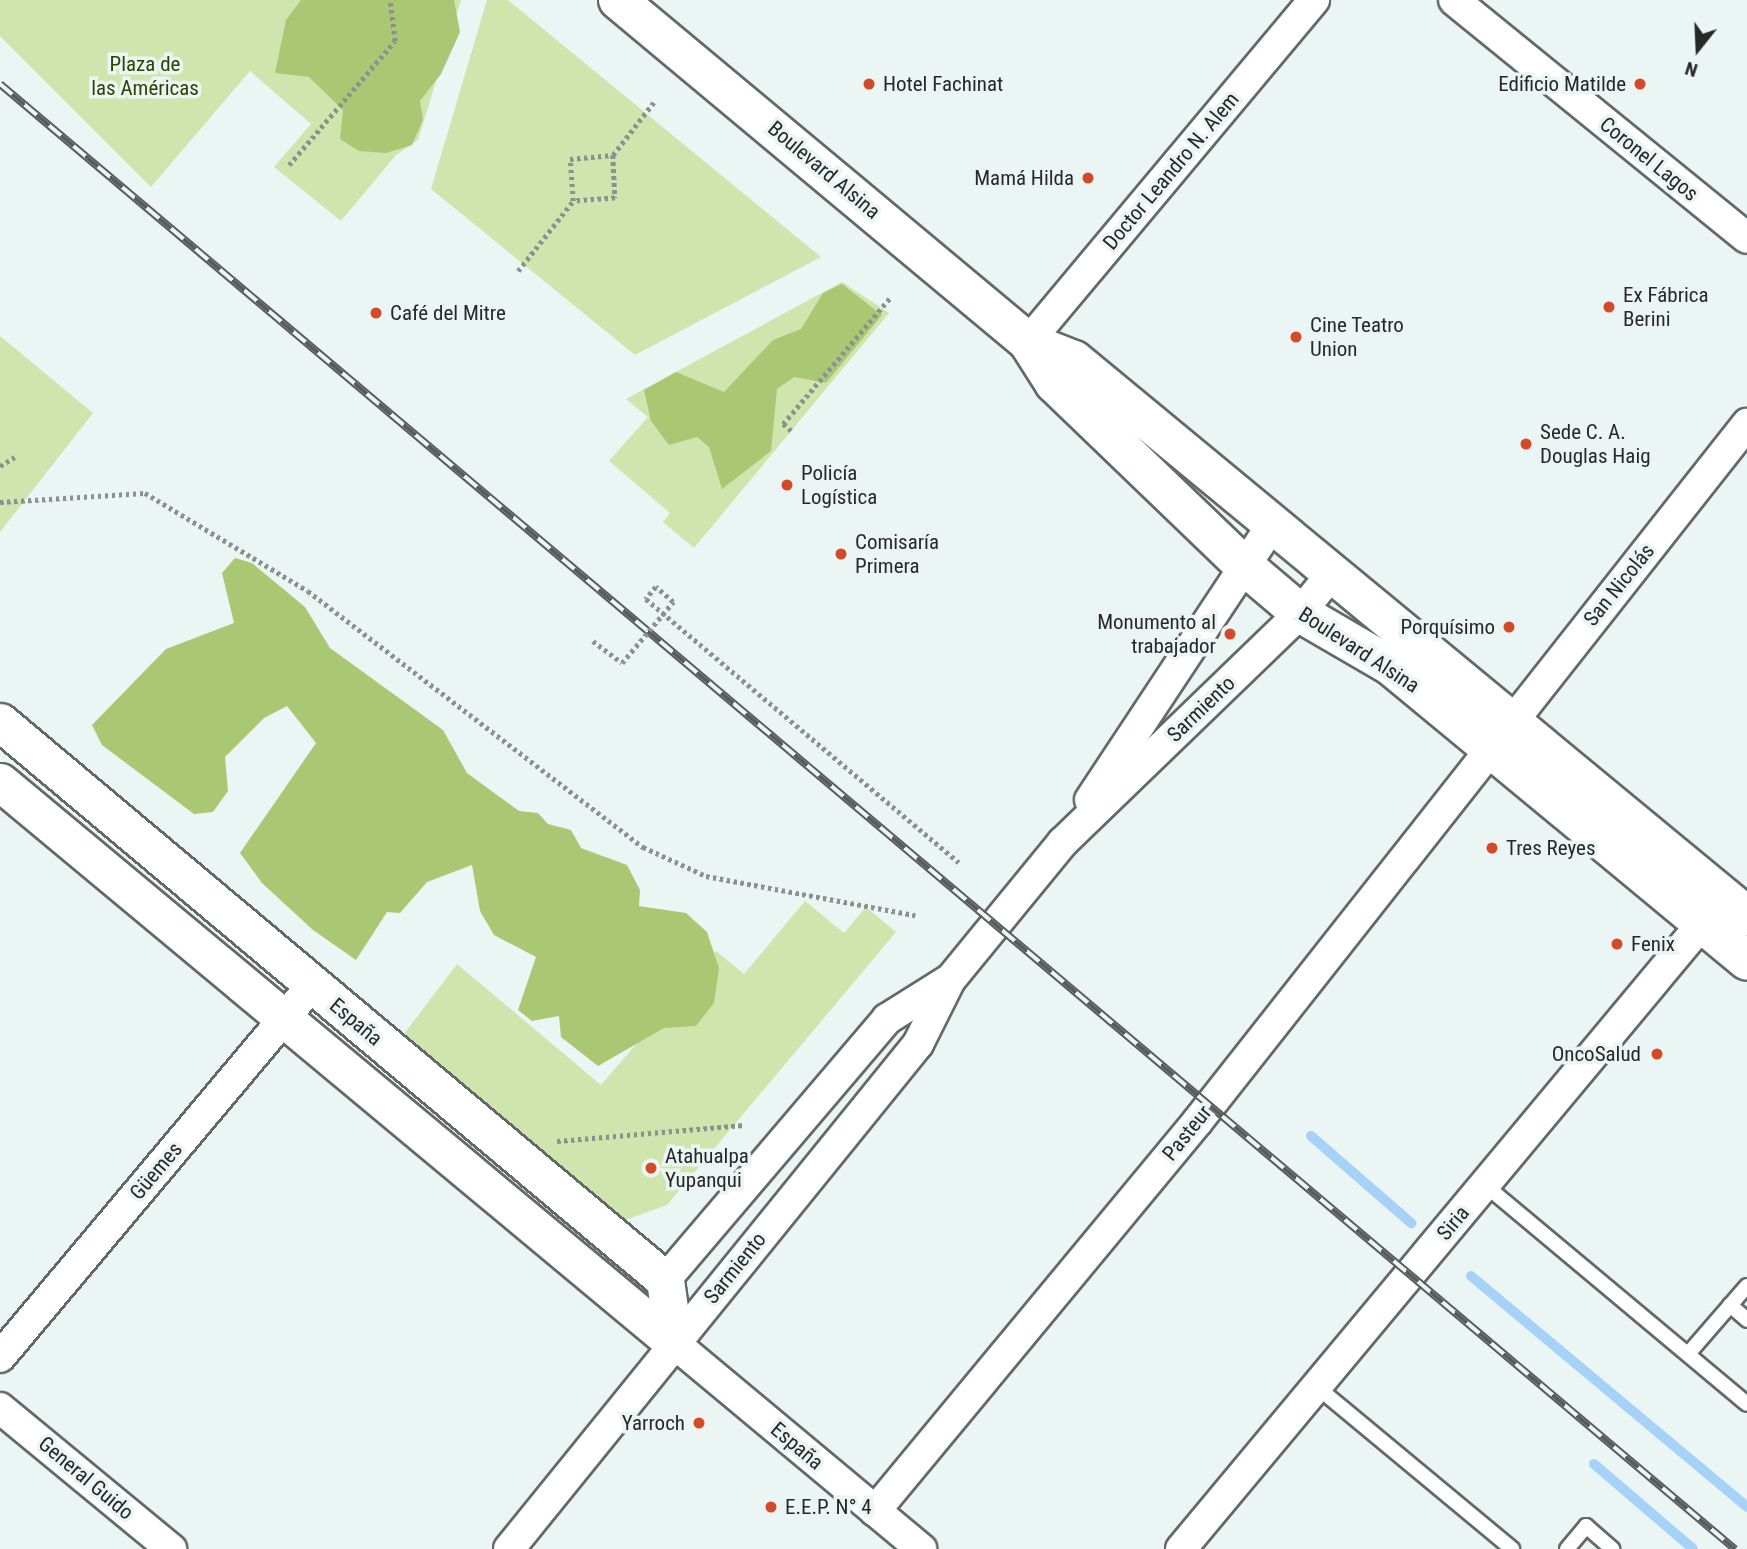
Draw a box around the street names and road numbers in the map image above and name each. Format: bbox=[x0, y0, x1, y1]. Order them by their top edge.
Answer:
street label: Doctor Leandro N. Alem bbox=[1098, 87, 1244, 255]
street label: Coronel Lagos bbox=[1595, 112, 1703, 206]
street label: Boulevard Alsina bbox=[763, 116, 885, 224]
street label: San Nicolás bbox=[1578, 539, 1660, 631]
street label: Boulevard Alsina bbox=[1294, 602, 1424, 698]
street label: Sarmiento bbox=[1162, 671, 1240, 747]
street label: España bbox=[325, 993, 387, 1051]
street label: Pasteur bbox=[1157, 1100, 1217, 1166]
street label: Güemes bbox=[125, 1137, 187, 1205]
street label: Siria bbox=[1431, 1201, 1475, 1245]
street label: Sarmiento bbox=[699, 1227, 771, 1309]
street label: España bbox=[766, 1417, 828, 1475]
street label: General Guido bbox=[33, 1431, 139, 1525]

